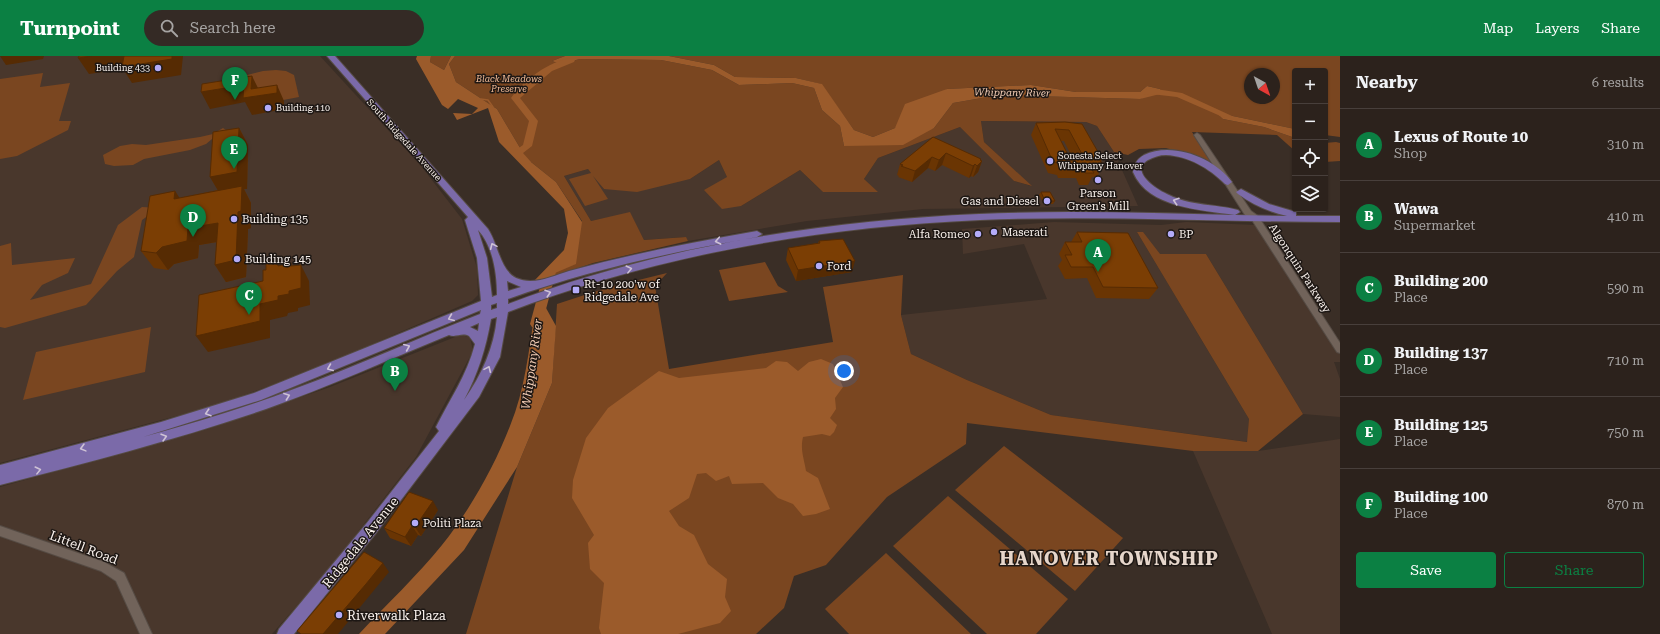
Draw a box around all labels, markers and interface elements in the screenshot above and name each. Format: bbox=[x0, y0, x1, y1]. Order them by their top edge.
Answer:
search box bbox=[144, 10, 424, 46]
text: Turnpoint bbox=[20, 17, 120, 40]
icon: search bbox=[158, 17, 180, 39]
text: Search here bbox=[190, 19, 276, 37]
text: Map bbox=[1483, 20, 1513, 36]
text: Layers bbox=[1535, 20, 1579, 36]
text: Share bbox=[1601, 20, 1640, 36]
place label: Building 433 bbox=[96, 63, 150, 73]
marker: Building 433 bbox=[153, 63, 163, 73]
pin: F bbox=[222, 67, 248, 100]
north arrow bbox=[1244, 68, 1280, 104]
map controls bbox=[1292, 68, 1328, 212]
button: + bbox=[1292, 68, 1328, 104]
text: Nearby bbox=[1356, 72, 1418, 92]
park label: Black Meadows Preserve bbox=[475, 74, 542, 94]
text: 6 results bbox=[1592, 75, 1644, 90]
water label: Whippany River bbox=[974, 86, 1051, 99]
street label: South Ridgedale Avenue bbox=[365, 97, 443, 183]
marker: Building 110 bbox=[263, 103, 273, 113]
place label: Building 110 bbox=[276, 103, 330, 113]
button: − bbox=[1292, 104, 1328, 140]
text: Lexus of Route 10 bbox=[1394, 128, 1528, 146]
pin: E bbox=[221, 136, 247, 169]
text: A bbox=[1364, 137, 1374, 152]
text: 310 m bbox=[1607, 137, 1644, 152]
button: locate bbox=[1292, 140, 1328, 176]
text: Shop bbox=[1394, 146, 1427, 161]
place label: Sonesta Select Whippany Hanover bbox=[1058, 151, 1143, 171]
marker: Sonesta Select Whippany Hanover bbox=[1045, 156, 1055, 166]
marker: Parson Green's Mill bbox=[1093, 175, 1103, 185]
button: layers bbox=[1292, 176, 1328, 212]
place label: Parson Green's Mill bbox=[1067, 187, 1130, 213]
place label: Gas and Diesel bbox=[961, 195, 1040, 208]
marker: Gas and Diesel bbox=[1042, 196, 1052, 206]
one-way arrow bbox=[1172, 197, 1179, 206]
text: Wawa bbox=[1394, 200, 1439, 218]
pin: D bbox=[180, 204, 206, 237]
text: B bbox=[1364, 209, 1374, 224]
text: 410 m bbox=[1607, 209, 1644, 224]
place label: Building 135 bbox=[242, 213, 308, 226]
marker: Building 135 bbox=[229, 214, 239, 224]
text: Supermarket bbox=[1394, 218, 1475, 233]
street label: Algonquin Parkway bbox=[1266, 221, 1334, 316]
place label: Maserati bbox=[1002, 226, 1048, 239]
marker: Maserati bbox=[989, 227, 999, 237]
place label: Alfa Romeo bbox=[909, 228, 970, 241]
place label: BP bbox=[1179, 228, 1193, 241]
marker: Alfa Romeo bbox=[973, 229, 983, 239]
marker: BP bbox=[1166, 229, 1176, 239]
one-way arrow bbox=[715, 236, 721, 245]
pin: A bbox=[1085, 239, 1111, 272]
one-way arrow bbox=[489, 243, 497, 250]
place label: Building 145 bbox=[245, 253, 311, 266]
marker: Building 145 bbox=[232, 254, 242, 264]
place label: Ford bbox=[827, 260, 851, 273]
marker: Ford bbox=[814, 261, 824, 271]
one-way arrow bbox=[625, 265, 632, 274]
text: Building 200 bbox=[1394, 272, 1488, 290]
place label: Rt-10 200'w of Ridgedale Ave bbox=[584, 278, 660, 304]
text: C bbox=[1364, 281, 1374, 296]
text: 590 m bbox=[1607, 281, 1644, 296]
pin: C bbox=[236, 282, 262, 315]
marker: Rt-10 200'w of Ridgedale Ave bbox=[571, 285, 581, 295]
one-way arrow bbox=[544, 289, 551, 298]
text: Place bbox=[1394, 290, 1428, 305]
one-way arrow bbox=[447, 314, 454, 322]
water label: Whippany River bbox=[519, 318, 545, 410]
one-way arrow bbox=[404, 344, 411, 352]
text: Building 137 bbox=[1394, 344, 1488, 362]
text: D bbox=[1364, 353, 1374, 368]
text: 710 m bbox=[1607, 353, 1644, 368]
pin: B bbox=[382, 358, 408, 391]
your location bbox=[834, 361, 854, 381]
text: Place bbox=[1394, 362, 1428, 377]
one-way arrow bbox=[327, 363, 335, 371]
one-way arrow bbox=[484, 365, 492, 372]
one-way arrow bbox=[283, 393, 290, 401]
one-way arrow bbox=[205, 408, 212, 417]
text: Building 125 bbox=[1394, 416, 1488, 434]
text: E bbox=[1365, 425, 1373, 440]
text: 750 m bbox=[1607, 425, 1644, 440]
one-way arrow bbox=[160, 433, 167, 442]
text: Place bbox=[1394, 434, 1428, 449]
one-way arrow bbox=[80, 443, 87, 452]
one-way arrow bbox=[34, 466, 41, 475]
text: Building 100 bbox=[1394, 488, 1488, 506]
street label: Ridgedale Avenue bbox=[319, 494, 402, 591]
text: F bbox=[1365, 497, 1373, 512]
text: 870 m bbox=[1607, 497, 1644, 512]
text: Place bbox=[1394, 506, 1428, 521]
place label: Politi Plaza bbox=[423, 517, 481, 530]
marker: Politi Plaza bbox=[410, 518, 420, 528]
street label: Littell Road bbox=[47, 528, 121, 568]
district label: HANOVER TOWNSHIP bbox=[999, 548, 1219, 569]
button: Save bbox=[1356, 552, 1496, 588]
button: Share bbox=[1504, 552, 1644, 588]
place label: Riverwalk Plaza bbox=[347, 608, 446, 623]
marker: Riverwalk Plaza bbox=[334, 610, 344, 620]

